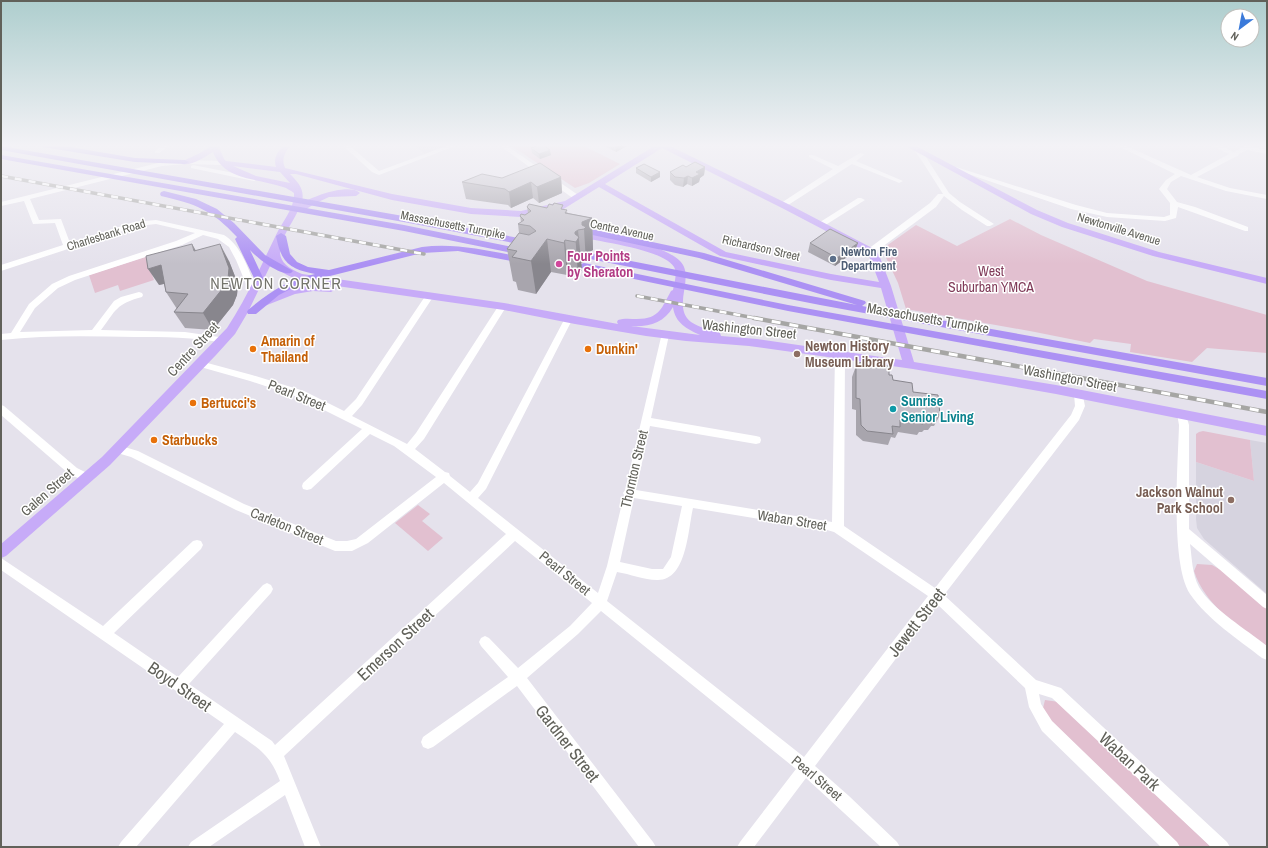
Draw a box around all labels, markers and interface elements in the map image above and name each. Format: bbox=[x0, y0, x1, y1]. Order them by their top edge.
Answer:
north arrow bbox=[1220, 8, 1260, 48]
text: N bbox=[1228, 29, 1241, 44]
street label: Massachusetts Turnpike bbox=[399, 207, 507, 243]
street label: Newtonville Avenue bbox=[1075, 209, 1163, 249]
street label: Charlesbank Road bbox=[65, 215, 147, 255]
street label: Centre Avenue bbox=[589, 215, 655, 245]
street label: Richardson Street bbox=[721, 231, 802, 265]
place label: Newton Fire Department bbox=[841, 244, 898, 274]
place label: Four Points by Sheraton bbox=[567, 247, 633, 281]
marker: Newton Fire Department bbox=[828, 254, 838, 264]
marker: Four Points by Sheraton bbox=[554, 259, 564, 269]
park label: West Suburban YMCA bbox=[948, 262, 1034, 296]
district label: NEWTON CORNER bbox=[210, 272, 342, 294]
street label: Massachusetts Turnpike bbox=[865, 298, 991, 338]
street label: Washington Street bbox=[701, 315, 797, 343]
street label: Centre Street bbox=[163, 318, 223, 380]
place label: Amarin of Thailand bbox=[261, 332, 315, 366]
place label: Newton History Museum Library bbox=[805, 337, 894, 371]
place label: Dunkin' bbox=[596, 340, 638, 358]
marker: Amarin of Thailand bbox=[248, 344, 258, 354]
marker: Dunkin' bbox=[583, 344, 593, 354]
marker: Newton History Museum Library bbox=[792, 349, 802, 359]
street label: Washington Street bbox=[1022, 360, 1118, 396]
street label: Pearl Street bbox=[266, 375, 328, 415]
place label: Sunrise Senior Living bbox=[901, 392, 974, 426]
place label: Bertucci's bbox=[201, 394, 256, 412]
marker: Bertucci's bbox=[188, 398, 198, 408]
marker: Sunrise Senior Living bbox=[888, 404, 898, 414]
street label: Thornton Street bbox=[616, 428, 652, 510]
place label: Starbucks bbox=[162, 431, 218, 449]
marker: Starbucks bbox=[149, 435, 159, 445]
street label: Galen Street bbox=[17, 464, 77, 520]
place label: Jackson Walnut Park School bbox=[1136, 483, 1223, 517]
marker: Jackson Walnut Park School bbox=[1226, 495, 1236, 505]
street label: Carleton Street bbox=[248, 503, 326, 549]
street label: Waban Street bbox=[756, 506, 828, 534]
street label: Pearl Street bbox=[536, 547, 594, 599]
street label: Jewett Street bbox=[882, 583, 950, 661]
street label: Emerson Street bbox=[352, 602, 438, 685]
street label: Boyd Street bbox=[144, 656, 217, 716]
street label: Gardner Street bbox=[531, 700, 606, 787]
street label: Waban Park bbox=[1094, 727, 1166, 795]
street label: Pearl Street bbox=[788, 752, 846, 804]

